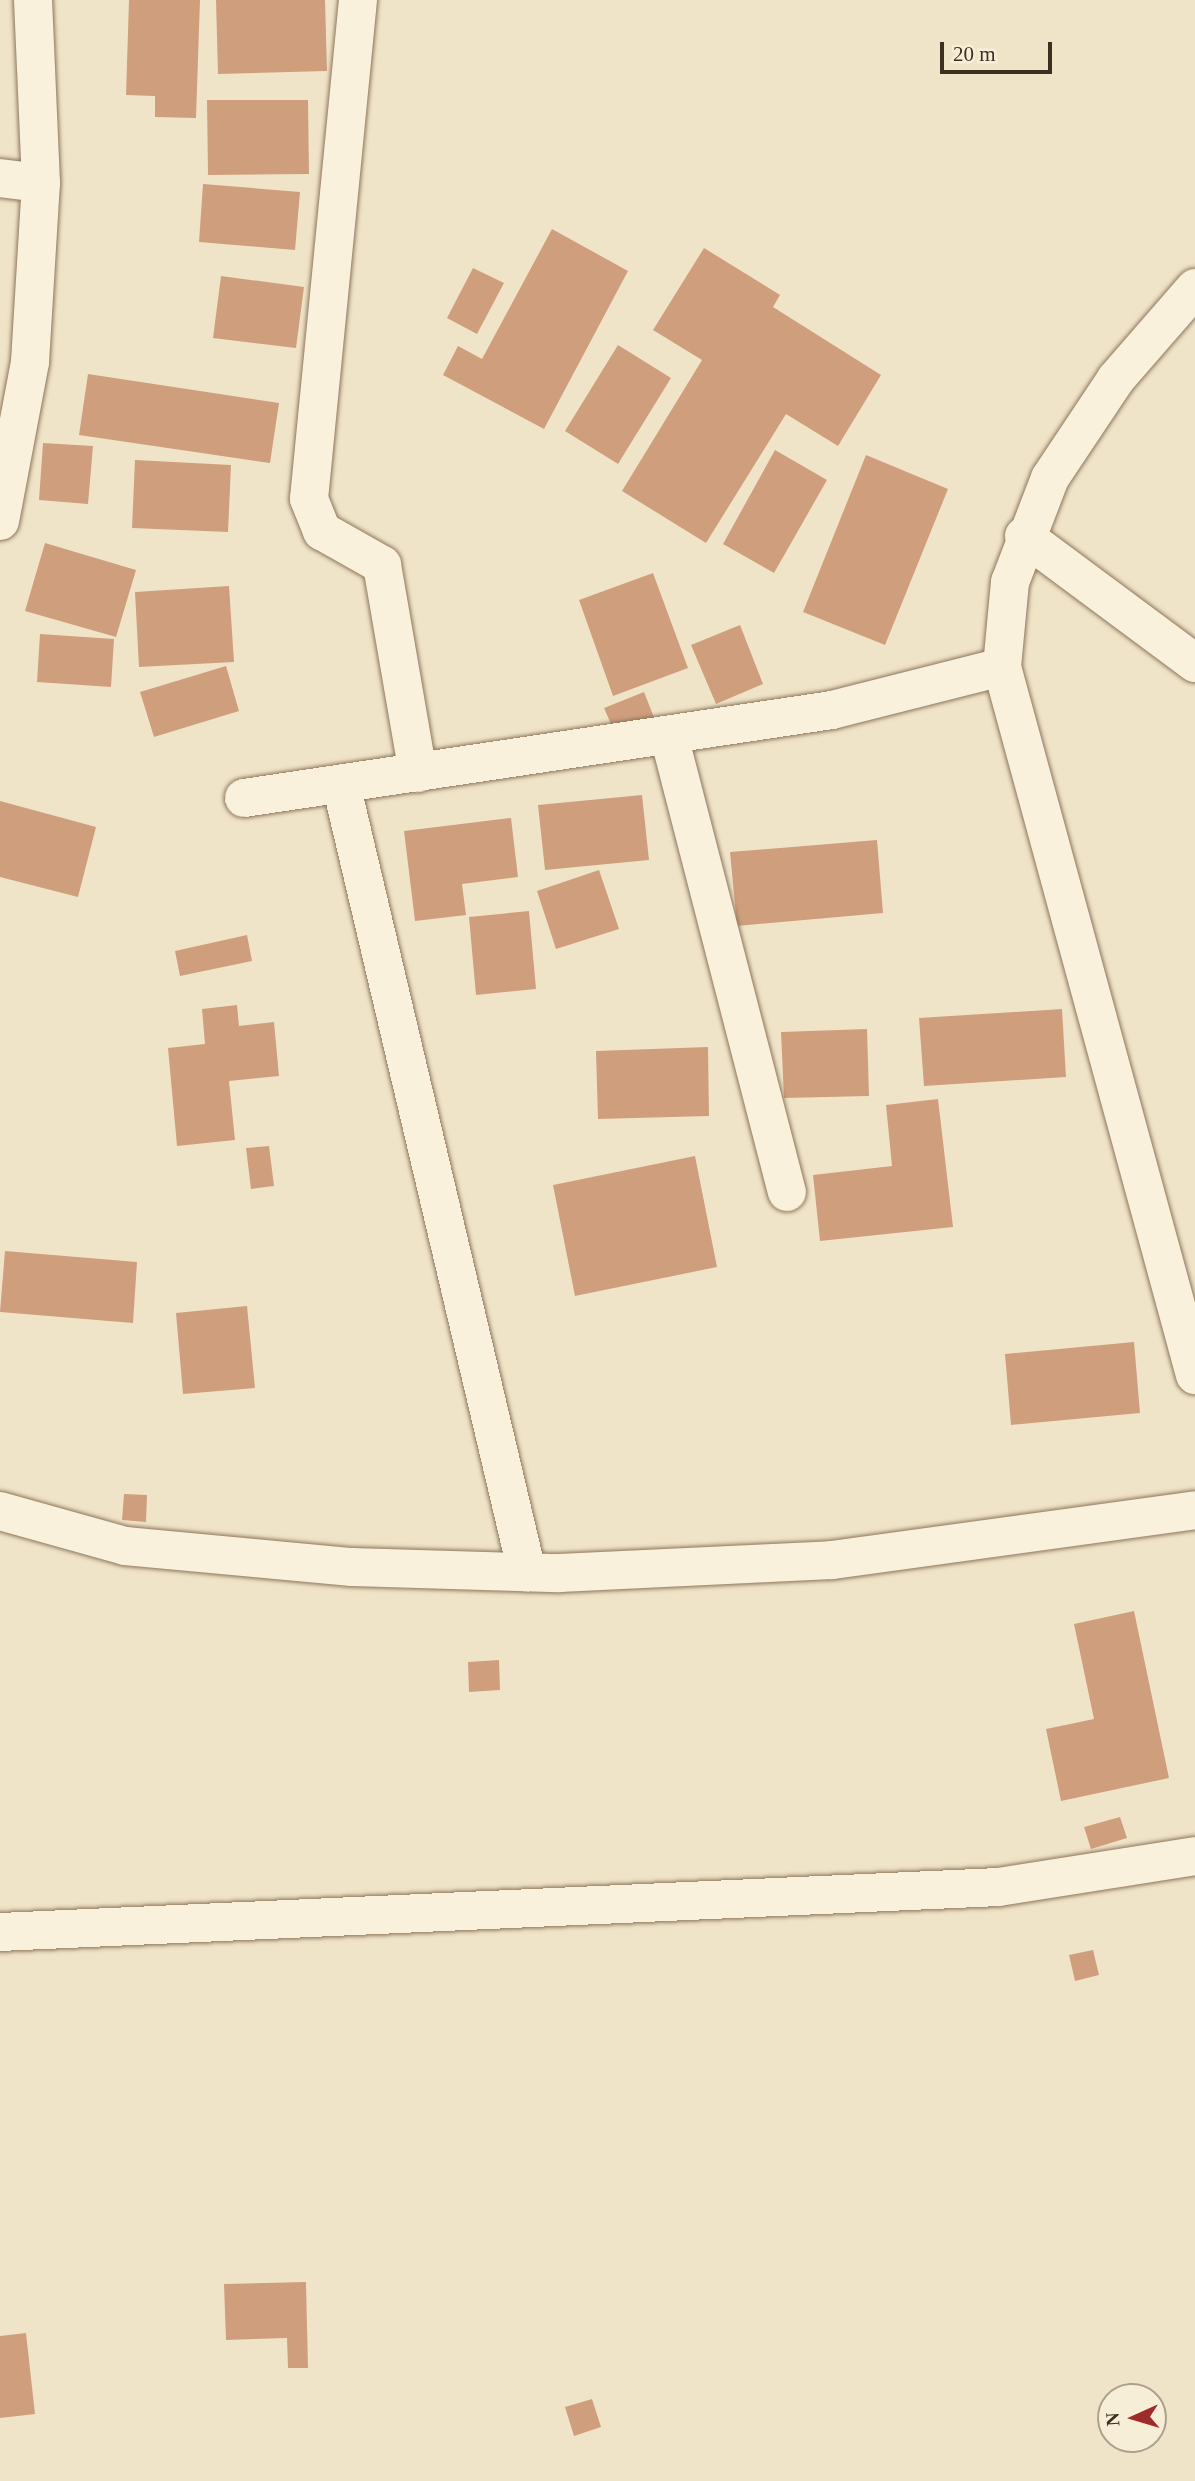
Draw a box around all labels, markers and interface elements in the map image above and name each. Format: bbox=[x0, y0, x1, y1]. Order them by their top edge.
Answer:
scale bar bbox=[943, 28, 1055, 72]
text: 20 m bbox=[953, 42, 996, 66]
north arrow bbox=[1097, 2383, 1167, 2453]
text: N bbox=[1102, 2412, 1124, 2427]

